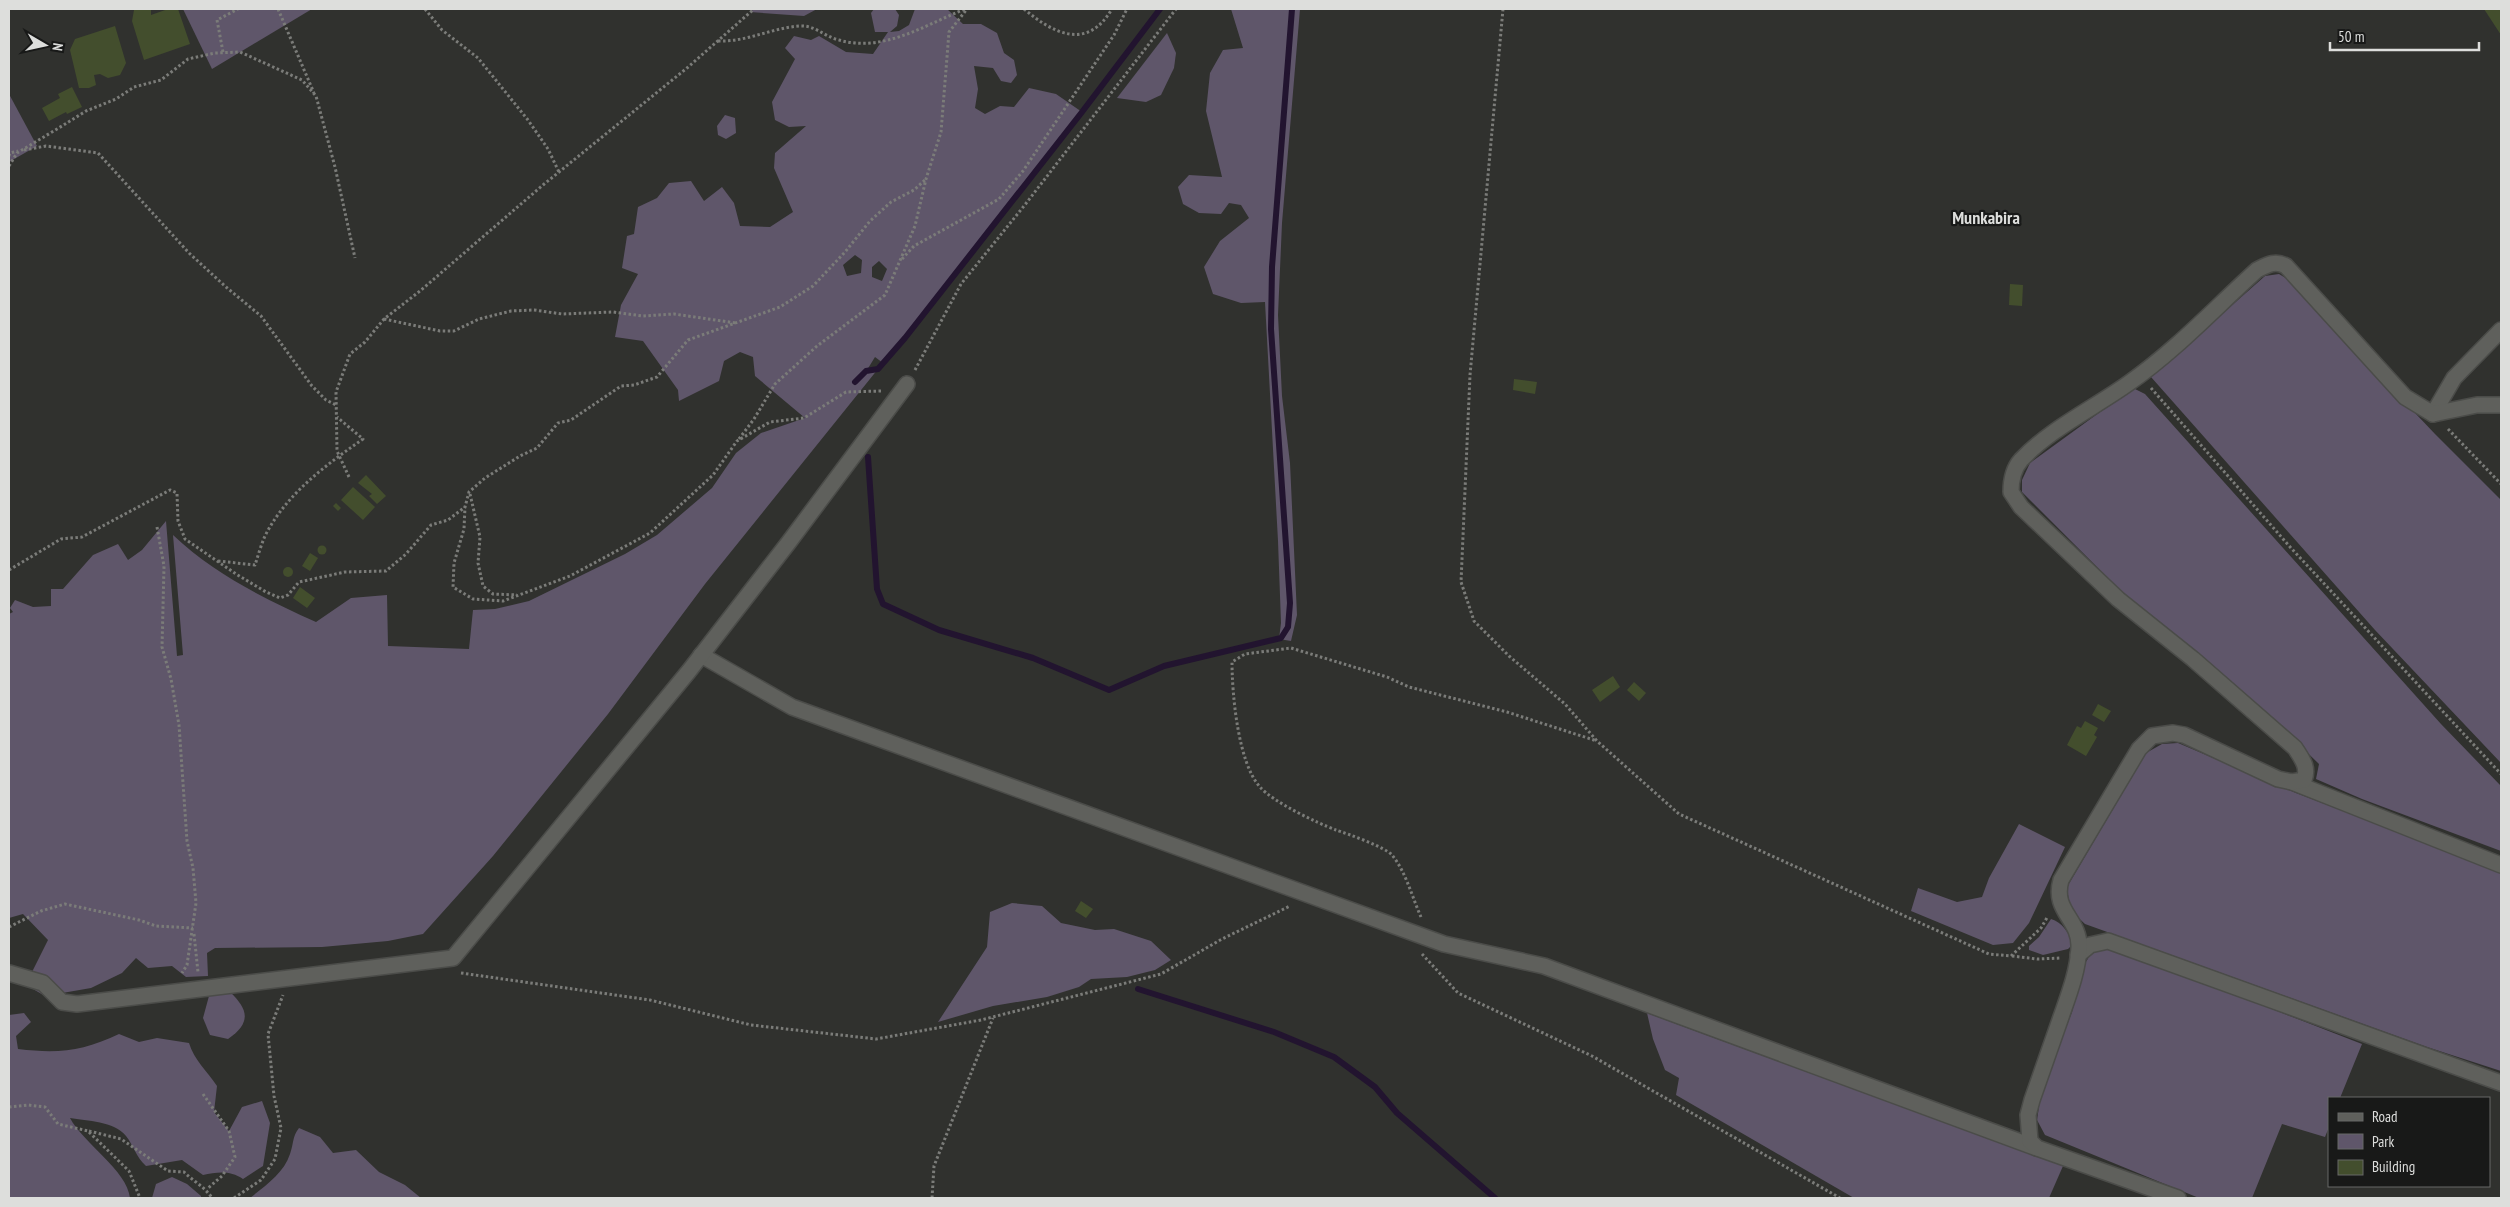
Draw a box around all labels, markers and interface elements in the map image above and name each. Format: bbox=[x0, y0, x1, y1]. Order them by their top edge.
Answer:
north arrow bbox=[20, 20, 70, 70]
scale bar bbox=[2330, 20, 2479, 52]
text: 50 m bbox=[2338, 27, 2364, 46]
text: N bbox=[48, 42, 67, 52]
district label: Munkabira bbox=[1952, 206, 2020, 229]
legend bbox=[2328, 1097, 2490, 1187]
text: Road bbox=[2372, 1107, 2398, 1126]
text: Park bbox=[2372, 1132, 2394, 1151]
text: Building bbox=[2372, 1157, 2415, 1176]

